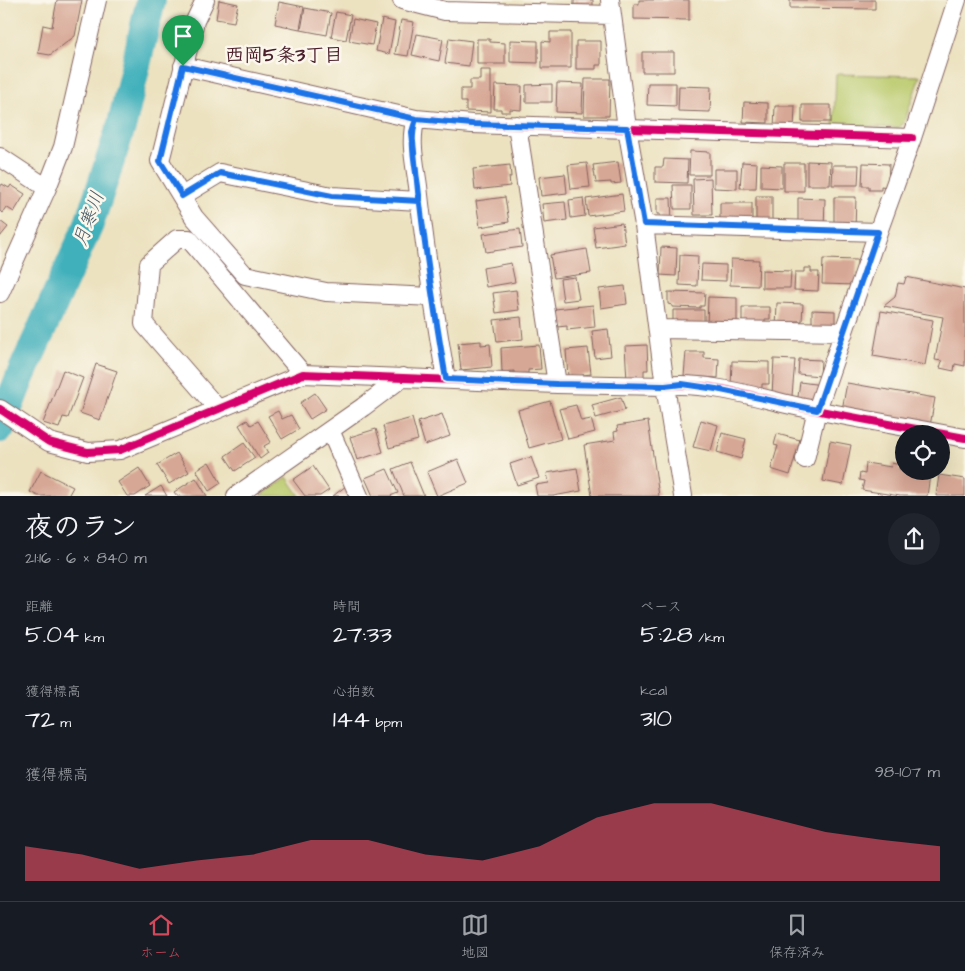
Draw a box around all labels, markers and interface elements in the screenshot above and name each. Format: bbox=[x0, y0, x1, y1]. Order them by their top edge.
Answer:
pin bbox=[162, 15, 204, 66]
icon: arrive bbox=[169, 22, 197, 50]
district label: 西岡5条3丁目 bbox=[225, 42, 343, 69]
water label: 月寒川 bbox=[67, 188, 111, 250]
map controls bbox=[895, 425, 950, 480]
button: locate bbox=[895, 425, 950, 480]
text: 夜のラン bbox=[25, 508, 137, 547]
button: share bbox=[888, 513, 940, 565]
text: 21:16 · 6 × 840 m bbox=[25, 547, 147, 569]
text: 距離 bbox=[25, 597, 53, 617]
text: 時間 bbox=[333, 597, 361, 617]
text: ペース bbox=[640, 597, 682, 617]
text: 5.04 bbox=[25, 617, 79, 652]
text: 27:33 bbox=[333, 617, 392, 652]
text: 5:28 bbox=[640, 617, 693, 652]
text: km bbox=[79, 628, 104, 648]
text: /km bbox=[693, 628, 724, 648]
text: kcal bbox=[640, 681, 667, 701]
text: 獲得標高 bbox=[25, 682, 81, 702]
text: 心拍数 bbox=[333, 682, 375, 702]
text: 310 bbox=[640, 701, 672, 736]
text: 72 bbox=[25, 702, 55, 737]
text: 144 bbox=[333, 702, 370, 737]
text: m bbox=[55, 713, 71, 733]
text: bpm bbox=[370, 713, 402, 733]
text: 98–107 m bbox=[875, 761, 940, 783]
text: 獲得標高 bbox=[25, 764, 89, 786]
tab: ホーム bbox=[140, 911, 181, 963]
tab: 地図 bbox=[461, 911, 489, 963]
tab: 保存済み bbox=[769, 911, 825, 963]

